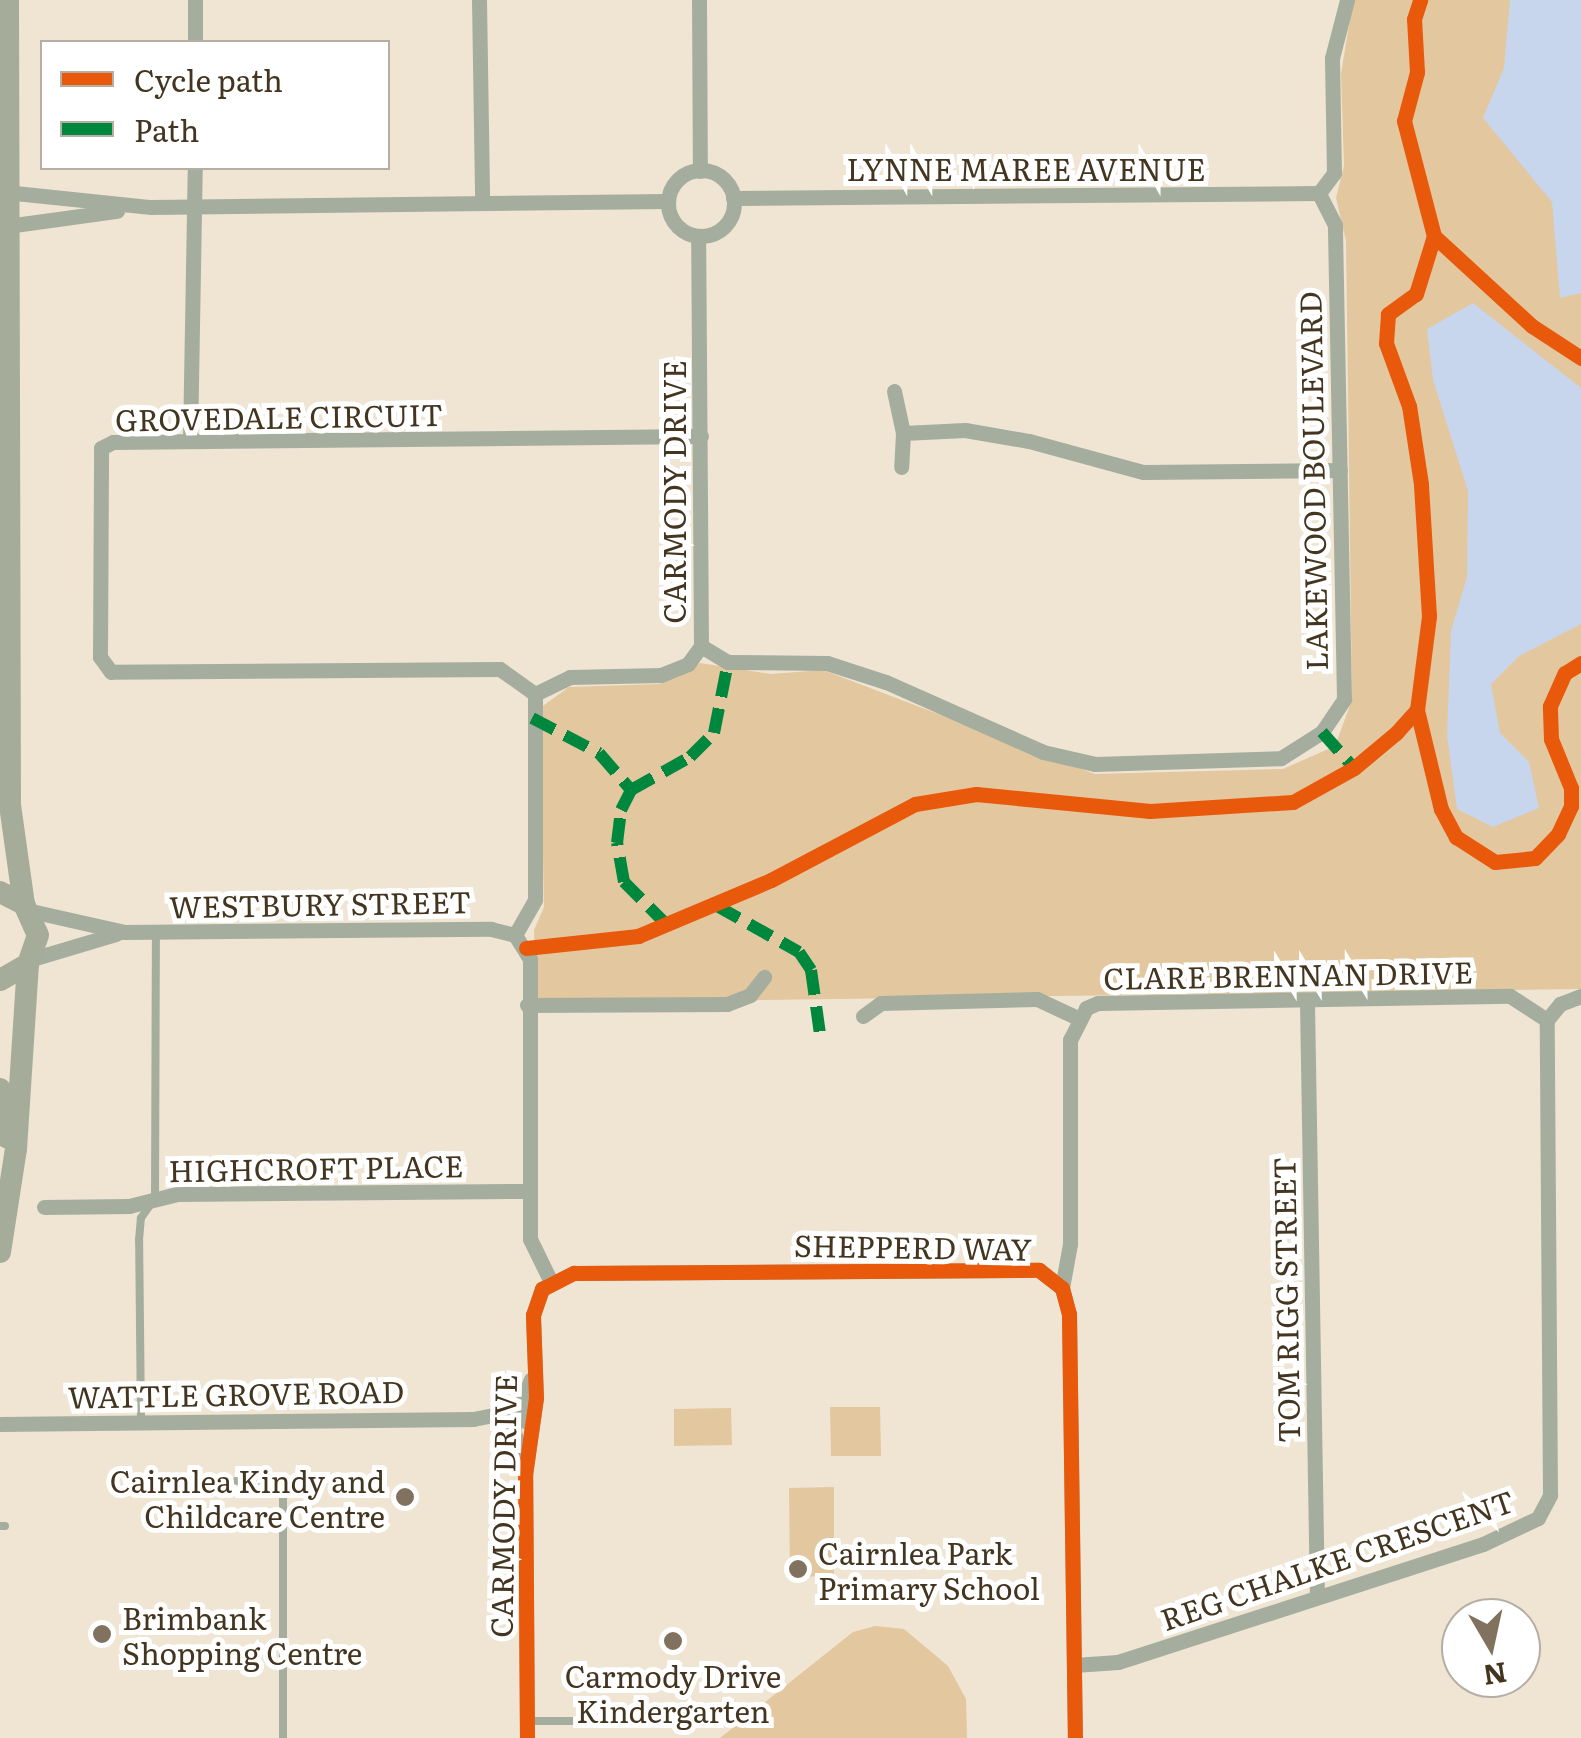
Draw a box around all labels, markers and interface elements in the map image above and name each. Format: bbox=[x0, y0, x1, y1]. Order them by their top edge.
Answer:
legend bbox=[40, 40, 390, 170]
text: Cycle path bbox=[134, 57, 283, 101]
text: Path bbox=[134, 107, 199, 151]
street label: LYNNE MAREE AVENUE bbox=[846, 150, 1206, 186]
street label: LAKEWOOD BOULEVARD bbox=[1291, 291, 1333, 671]
street label: CARMODY DRIVE bbox=[655, 360, 691, 624]
street label: GROVEDALE CIRCUIT bbox=[115, 395, 443, 437]
street label: WESTBURY STREET bbox=[169, 882, 471, 924]
street label: CLARE BRENNAN DRIVE bbox=[1103, 953, 1473, 995]
street label: HIGHCROFT PLACE bbox=[168, 1146, 464, 1188]
street label: TOM RIGG STREET bbox=[1265, 1157, 1305, 1443]
street label: SHEPPERD WAY bbox=[794, 1226, 1032, 1266]
street label: WATTLE GROVE ROAD bbox=[68, 1372, 404, 1414]
street label: CARMODY DRIVE bbox=[482, 1374, 522, 1638]
place label: Cairnlea Kindy and Childcare Centre bbox=[110, 1462, 385, 1532]
street label: REG CHALKE CRESCENT bbox=[1156, 1482, 1518, 1636]
marker: Cairnlea Kindy and Childcare Centre bbox=[394, 1486, 416, 1508]
place label: Cairnlea Park Primary School bbox=[818, 1534, 1040, 1604]
marker: Cairnlea Park Primary School bbox=[787, 1558, 809, 1580]
north arrow bbox=[1441, 1598, 1541, 1698]
place label: Brimbank Shopping Centre bbox=[122, 1599, 362, 1670]
marker: Brimbank Shopping Centre bbox=[91, 1623, 113, 1645]
marker: Carmody Drive Kindergarten bbox=[662, 1630, 684, 1652]
text: N bbox=[1480, 1653, 1510, 1698]
place label: Carmody Drive Kindergarten bbox=[565, 1657, 781, 1728]

